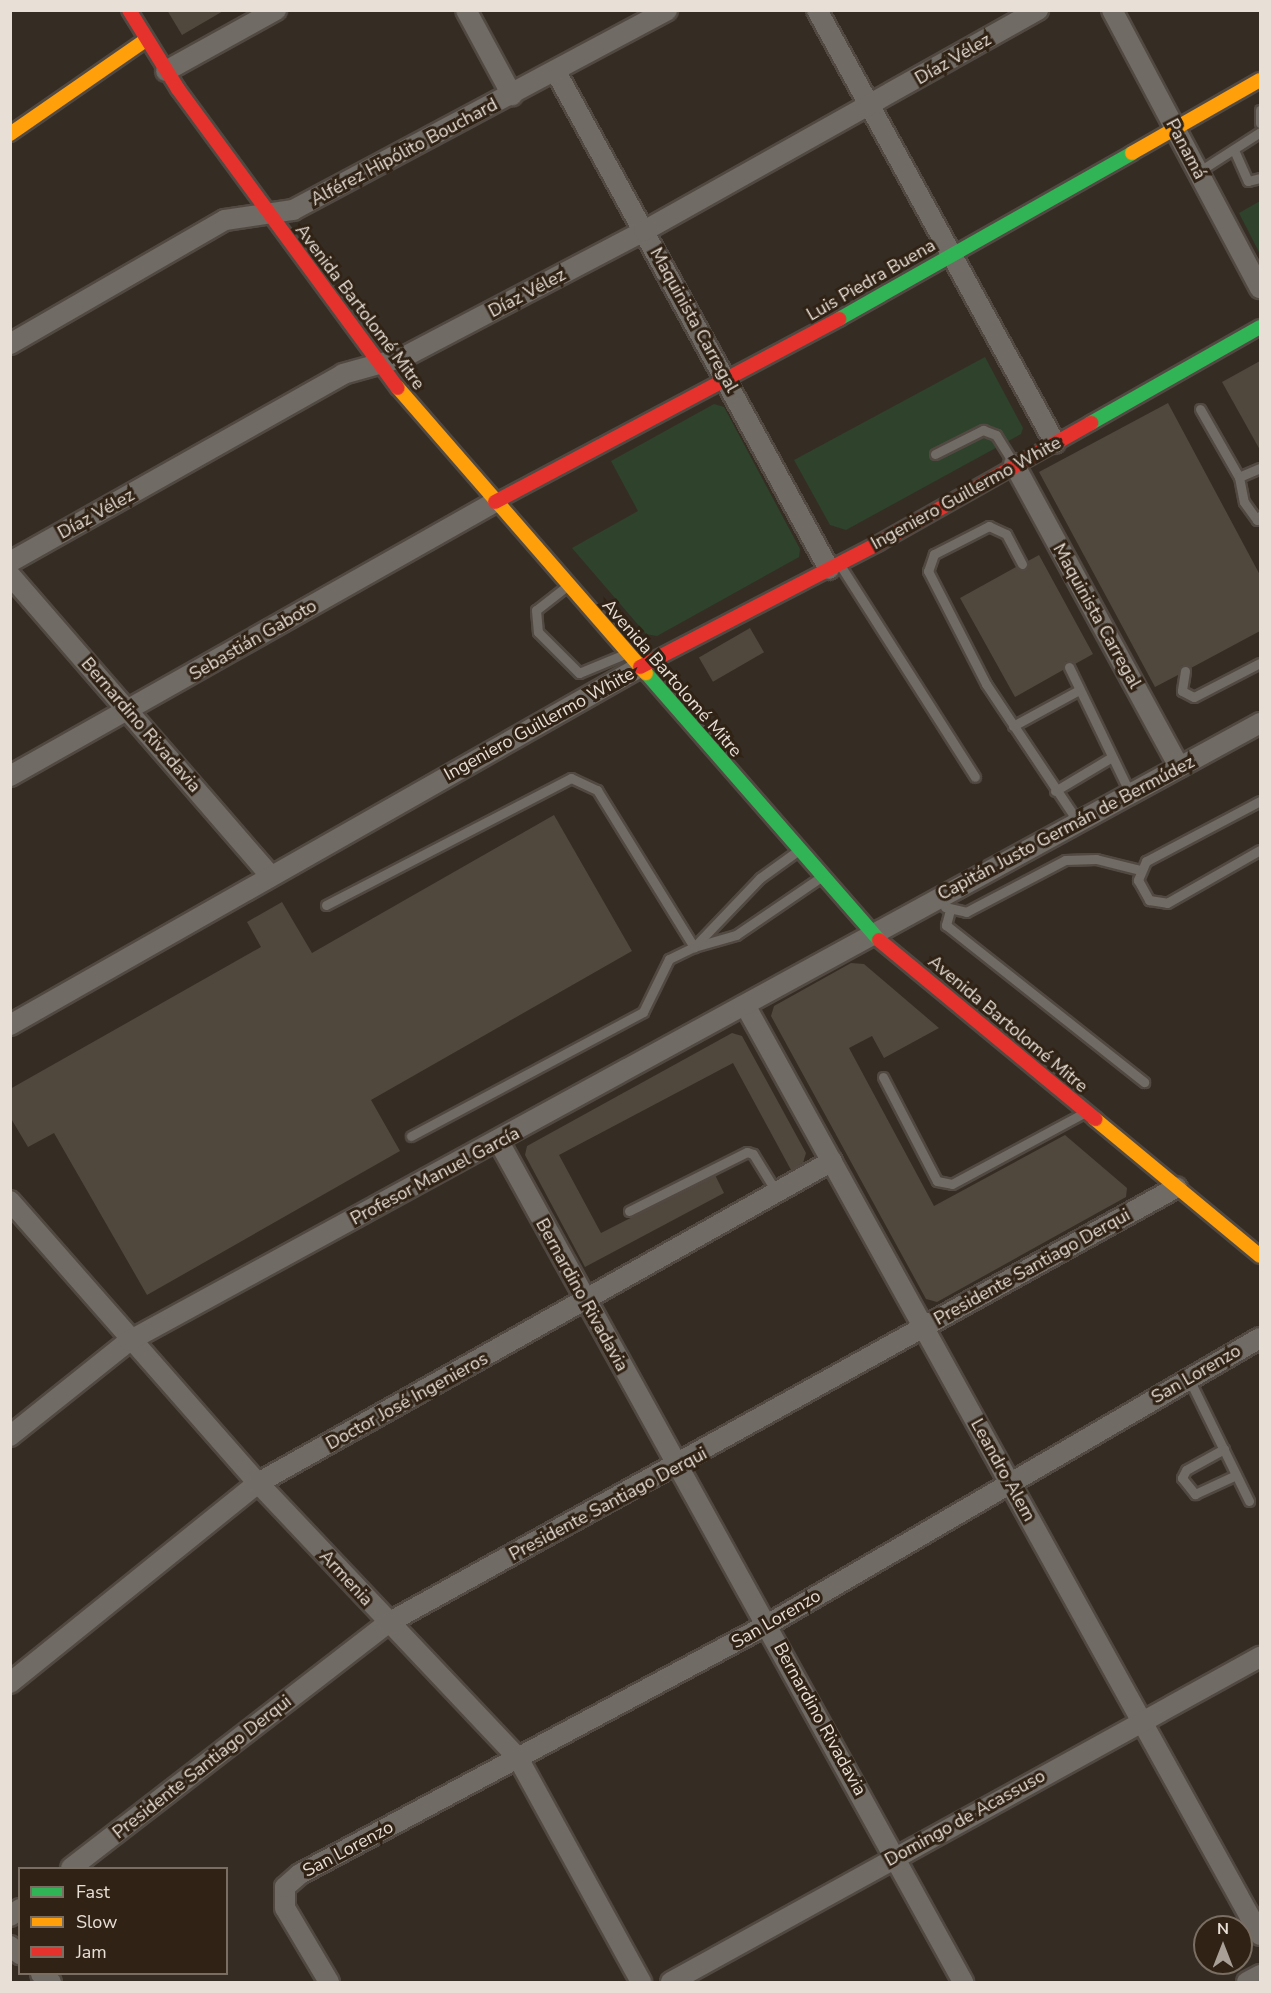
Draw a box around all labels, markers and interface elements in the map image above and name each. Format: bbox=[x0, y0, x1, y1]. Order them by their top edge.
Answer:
street label: Díaz Vélez bbox=[911, 29, 995, 89]
street label: Alférez Hipólito Bouchard bbox=[307, 94, 501, 210]
street label: Panamá bbox=[1161, 115, 1211, 183]
street label: Avenida Bartolomé Mitre bbox=[291, 220, 429, 394]
street label: Luis Piedra Buena bbox=[803, 234, 939, 326]
street label: Maquinista Carregal bbox=[645, 244, 743, 396]
street label: Díaz Vélez bbox=[485, 264, 569, 322]
street label: Ingeniero Guillermo White bbox=[867, 432, 1065, 554]
street label: Díaz Vélez bbox=[54, 484, 138, 544]
street label: Maquinista Carregal bbox=[1048, 540, 1146, 692]
street label: Sebastián Gaboto bbox=[186, 595, 320, 685]
street label: Avenida Bartolomé Mitre bbox=[598, 595, 746, 761]
street label: Bernardino Rivadavia bbox=[77, 653, 205, 797]
street label: Ingeniero Guillermo White bbox=[440, 663, 638, 785]
street label: Capitán Justo Germán de Bermúdez bbox=[934, 751, 1198, 905]
street label: Avenida Bartolomé Mitre bbox=[924, 951, 1092, 1097]
street label: Profesor Manuel García bbox=[347, 1122, 523, 1230]
street label: Presidente Santiago Derqui bbox=[930, 1204, 1134, 1330]
street label: Bernardino Rivadavia bbox=[531, 1215, 633, 1375]
street label: San Lorenzo bbox=[1148, 1340, 1244, 1408]
street label: Doctor José Ingenieros bbox=[322, 1348, 492, 1454]
street label: Leandro Alem bbox=[966, 1415, 1040, 1525]
street label: Presidente Santiago Derqui bbox=[505, 1443, 711, 1565]
street label: Armenia bbox=[315, 1546, 377, 1610]
street label: San Lorenzo bbox=[728, 1585, 824, 1653]
street label: Bernardino Rivadavia bbox=[769, 1639, 871, 1799]
street label: Presidente Santiago Derqui bbox=[108, 1691, 296, 1843]
street label: Domingo de Acassuso bbox=[881, 1765, 1049, 1871]
street label: San Lorenzo bbox=[299, 1816, 397, 1882]
legend bbox=[18, 1867, 228, 1975]
text: Fast bbox=[76, 1880, 110, 1904]
text: Slow bbox=[76, 1910, 117, 1934]
north arrow bbox=[1193, 1915, 1253, 1975]
text: N bbox=[1217, 1918, 1229, 1940]
text: Jam bbox=[76, 1940, 107, 1964]

